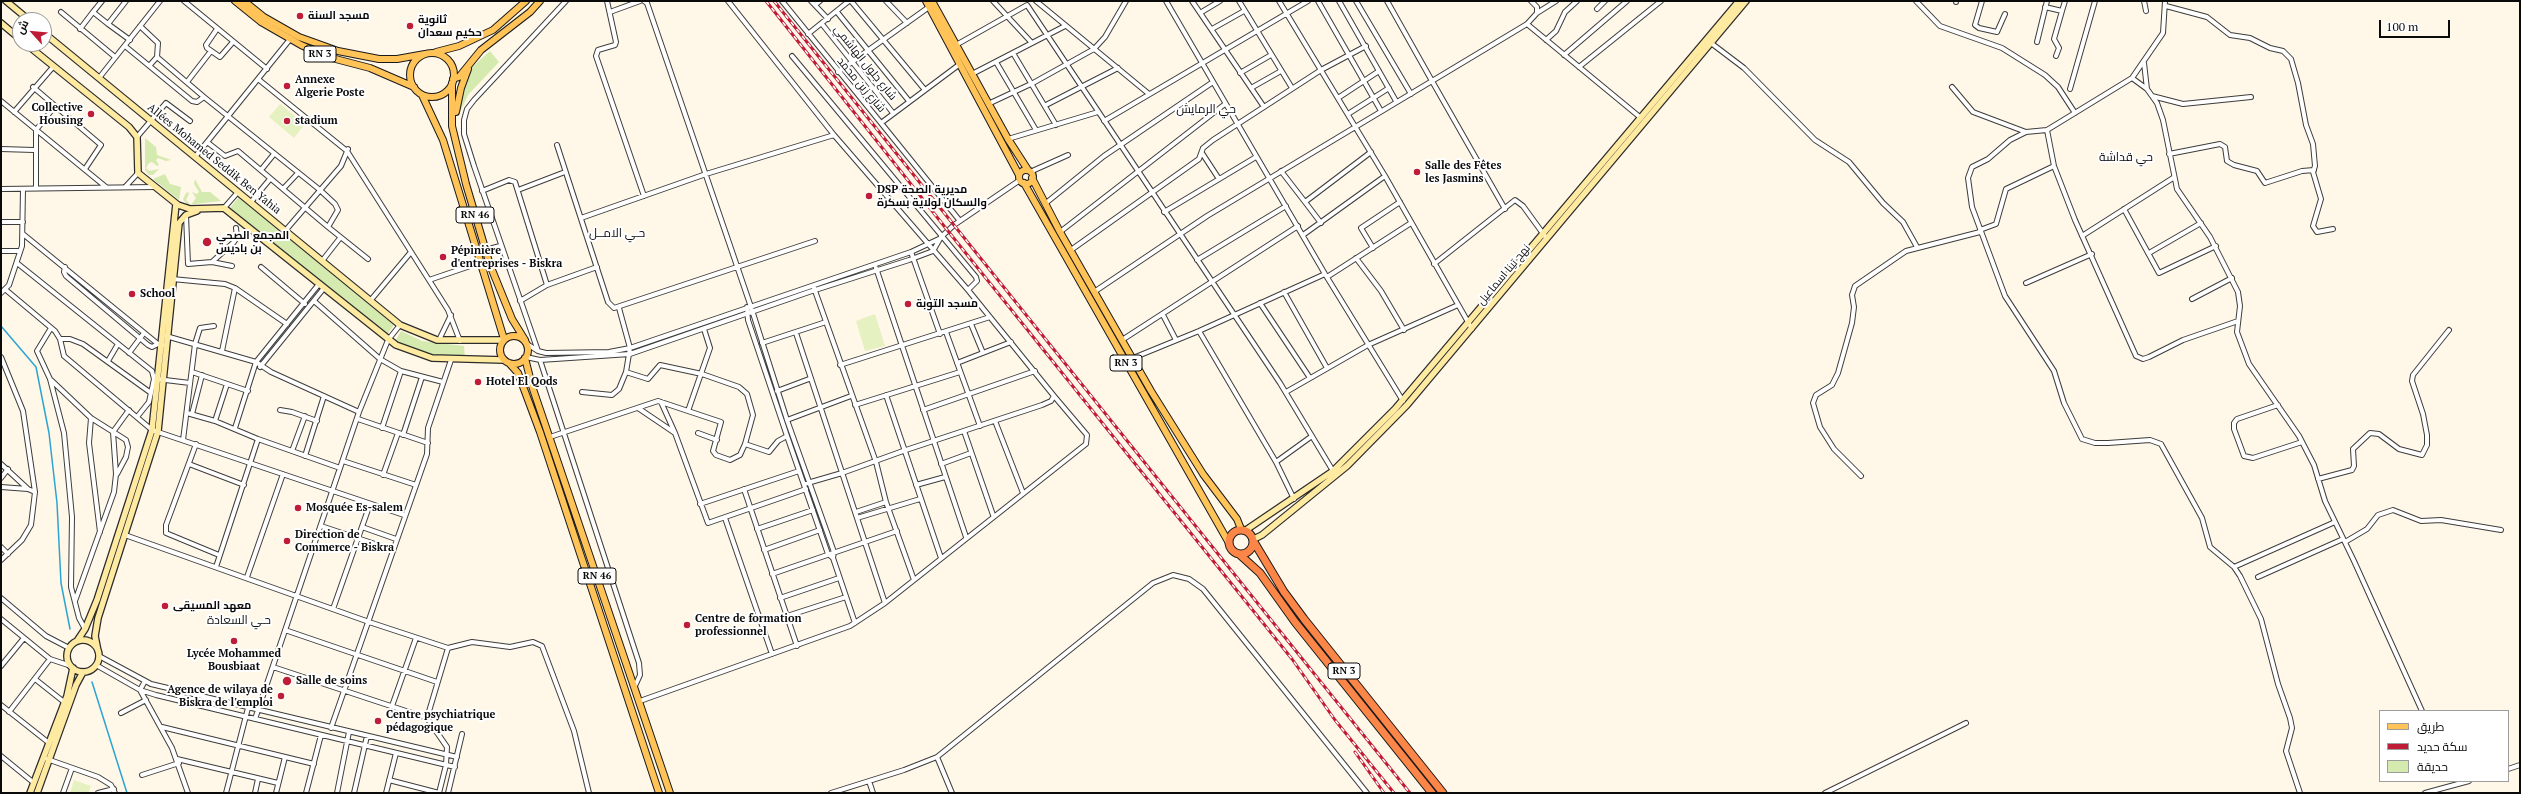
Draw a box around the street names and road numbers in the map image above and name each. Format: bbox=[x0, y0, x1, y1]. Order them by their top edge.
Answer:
street label: شارع جلول الهاشمي bbox=[831, 23, 899, 103]
road number: RN 3 bbox=[304, 46, 336, 62]
street label: شارع زين محمد bbox=[834, 55, 888, 115]
street label: Allées Mohamed Seddik Ben Yahia bbox=[145, 101, 283, 217]
road number: RN 46 bbox=[456, 207, 494, 223]
street label: نهج تينا اسماعيل bbox=[1475, 242, 1533, 308]
road number: RN 3 bbox=[1110, 355, 1142, 371]
road number: RN 46 bbox=[578, 568, 616, 584]
road number: RN 3 bbox=[1328, 663, 1360, 679]

